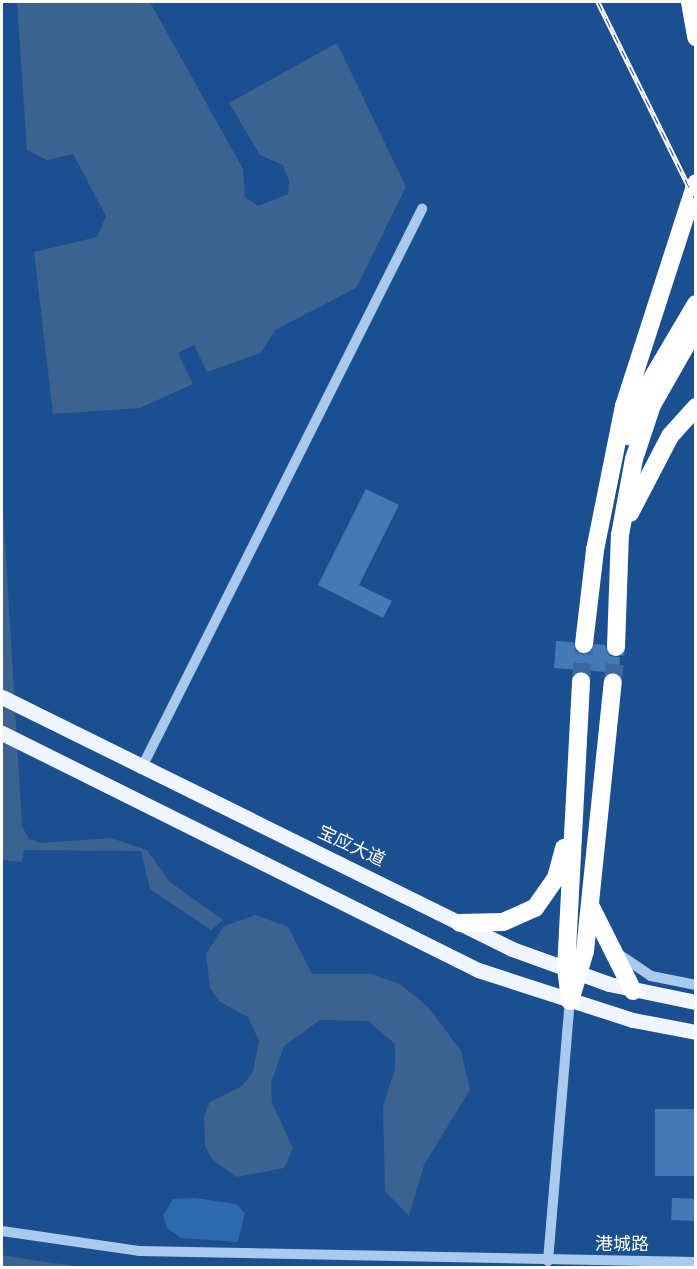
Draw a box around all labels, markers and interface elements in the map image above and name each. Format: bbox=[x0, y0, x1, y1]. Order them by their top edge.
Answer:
street label: 宝应大道 bbox=[314, 822, 388, 872]
street label: 港城路 bbox=[595, 1234, 649, 1256]

